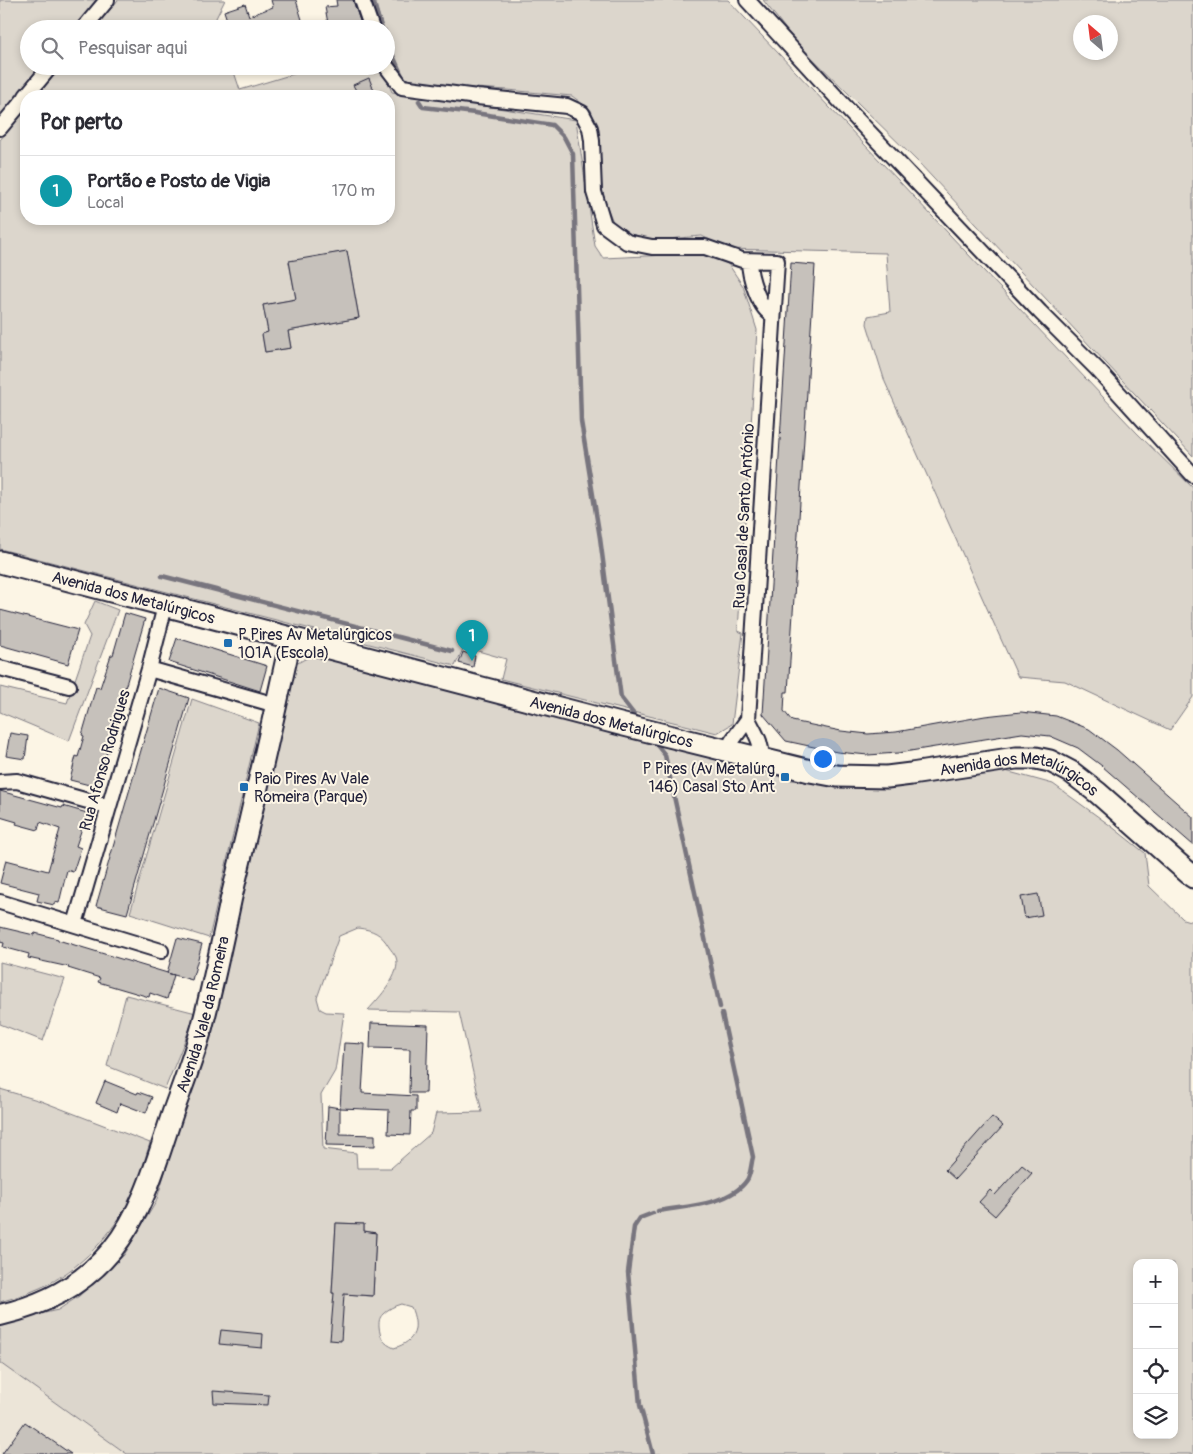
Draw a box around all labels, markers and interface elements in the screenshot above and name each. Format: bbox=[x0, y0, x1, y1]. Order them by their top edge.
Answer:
north arrow bbox=[1073, 15, 1118, 60]
search box bbox=[20, 20, 395, 75]
icon: search bbox=[38, 34, 66, 62]
text: Pesquisar aqui bbox=[78, 36, 187, 60]
text: Por perto bbox=[40, 109, 122, 136]
text: Portão e Posto de Vigia bbox=[87, 169, 270, 193]
text: 1 bbox=[53, 181, 59, 201]
text: 170 m bbox=[332, 181, 375, 201]
text: Local bbox=[87, 193, 124, 213]
street label: Rua Casal de Santo António bbox=[729, 423, 759, 609]
street label: Avenida dos Metalúrgicos bbox=[50, 567, 217, 629]
pin: 1 bbox=[456, 620, 488, 661]
place label: P Pires Av Metalúrgicos 101A (Escola) bbox=[238, 625, 392, 663]
marker: P Pires Av Metalúrgicos 101A (Escola) bbox=[222, 637, 234, 649]
street label: Rua Afonso Rodrigues bbox=[75, 687, 135, 833]
street label: Avenida dos Metalúrgicos bbox=[528, 692, 695, 753]
your location bbox=[810, 746, 836, 772]
street label: Avenida dos Metalúrgicos bbox=[938, 749, 1102, 801]
place label: P Pires (Av Metalúrg 146) Casal Sto Ant bbox=[643, 759, 776, 797]
place label: Paio Pires Av Vale Romeira (Parque) bbox=[254, 769, 369, 807]
marker: P Pires (Av Metalúrg 146) Casal Sto Ant bbox=[779, 771, 791, 783]
marker: Paio Pires Av Vale Romeira (Parque) bbox=[238, 781, 250, 793]
street label: Avenida Vale da Romeira bbox=[172, 934, 234, 1095]
map controls bbox=[1133, 1259, 1178, 1439]
button: + bbox=[1133, 1259, 1178, 1304]
button: − bbox=[1133, 1304, 1178, 1349]
button: locate bbox=[1133, 1349, 1178, 1394]
button: layers bbox=[1133, 1394, 1178, 1439]

